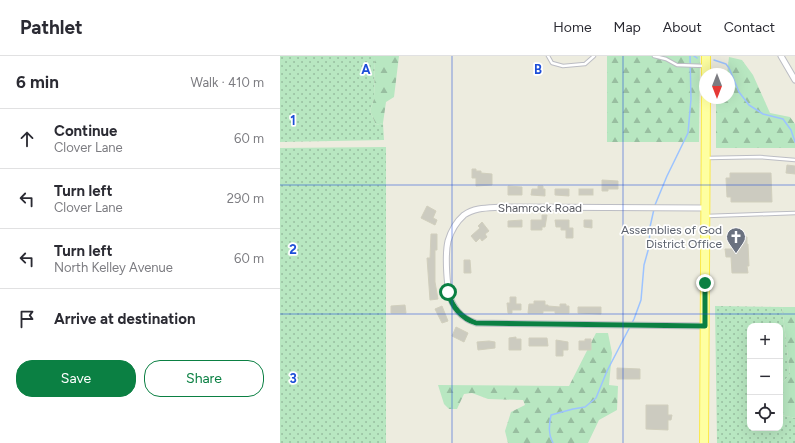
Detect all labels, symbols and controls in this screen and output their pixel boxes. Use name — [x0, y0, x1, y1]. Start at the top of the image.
text: Pathlet — [20, 16, 83, 39]
text: Home — [553, 19, 592, 36]
text: Map — [614, 19, 641, 36]
text: About — [663, 19, 702, 36]
text: Contact — [724, 19, 775, 36]
text: A — [361, 62, 371, 77]
text: B — [534, 62, 542, 77]
north arrow — [699, 68, 735, 104]
text: 6 min — [16, 72, 59, 92]
text: Walk · 410 m — [190, 75, 264, 90]
text: 1 — [290, 113, 296, 128]
text: Continue — [54, 122, 117, 140]
icon: ahead — [16, 128, 38, 150]
text: 60 m — [234, 131, 264, 146]
text: Clover Lane — [54, 140, 123, 155]
text: Turn left — [54, 182, 112, 200]
icon: left — [16, 188, 38, 210]
text: 290 m — [227, 191, 264, 206]
text: Clover Lane — [54, 200, 123, 215]
street label: Shamrock Road — [498, 201, 582, 215]
place label: Assemblies of God District Office — [621, 223, 722, 251]
church icon: Assemblies of God District Office — [725, 226, 747, 254]
text: Turn left — [54, 242, 112, 260]
text: 2 — [289, 242, 297, 257]
icon: left — [16, 248, 38, 270]
text: 60 m — [234, 251, 264, 266]
text: North Kelley Avenue — [54, 260, 173, 275]
route end — [696, 274, 714, 292]
route start — [439, 283, 457, 301]
icon: arrive — [16, 308, 38, 330]
text: Arrive at destination — [54, 310, 195, 328]
map controls — [747, 323, 783, 431]
button: + — [747, 323, 783, 359]
button: − — [747, 359, 783, 395]
button: Save — [16, 360, 136, 397]
button: Share — [144, 360, 264, 397]
text: 3 — [289, 371, 297, 386]
button: locate — [747, 395, 783, 431]

